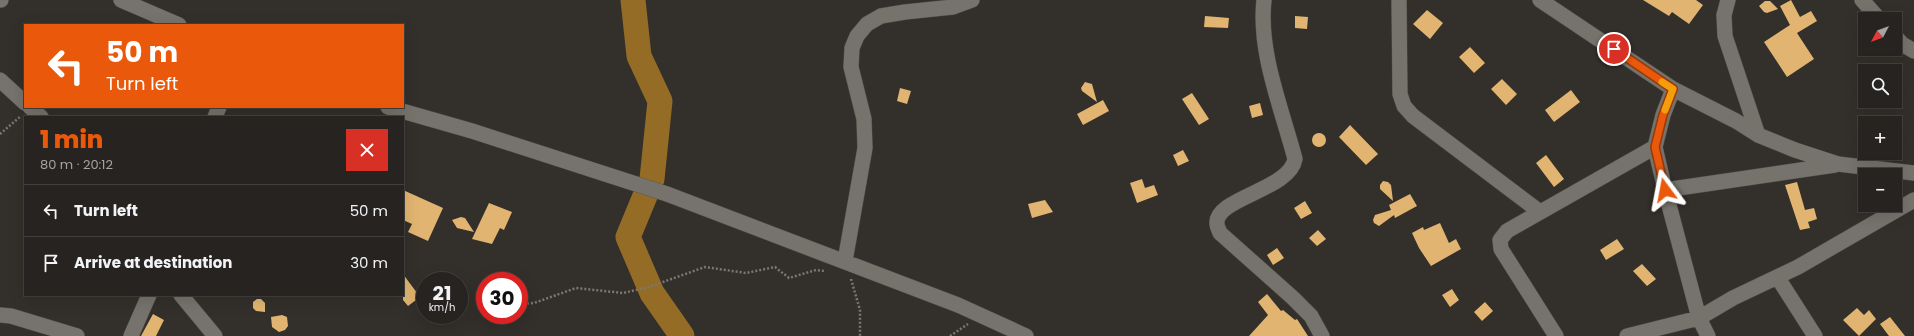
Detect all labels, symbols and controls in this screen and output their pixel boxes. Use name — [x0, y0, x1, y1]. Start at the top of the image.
north arrow — [1858, 12, 1902, 56]
map controls — [1858, 12, 1902, 212]
pin — [1597, 32, 1631, 66]
text: 50 m — [106, 33, 178, 72]
icon: arrive — [1603, 38, 1625, 60]
icon: left — [40, 40, 92, 92]
button: search — [1858, 64, 1902, 108]
text: Turn left — [106, 71, 178, 96]
button: + — [1858, 116, 1902, 160]
text: 1 min — [40, 123, 103, 156]
button: close — [346, 129, 388, 171]
text: 80 m · 20:12 — [40, 155, 113, 174]
button: − — [1858, 168, 1902, 212]
position arrow — [1644, 169, 1686, 211]
icon: left — [40, 200, 62, 222]
text: Turn left — [74, 200, 138, 221]
text: 50 m — [350, 200, 388, 221]
icon: arrive — [40, 252, 62, 274]
text: Arrive at destination — [74, 252, 232, 273]
text: 30 m — [350, 252, 388, 273]
speed limit sign: 30 — [476, 272, 528, 324]
text: 21 — [433, 279, 451, 307]
text: km/h — [429, 300, 455, 315]

